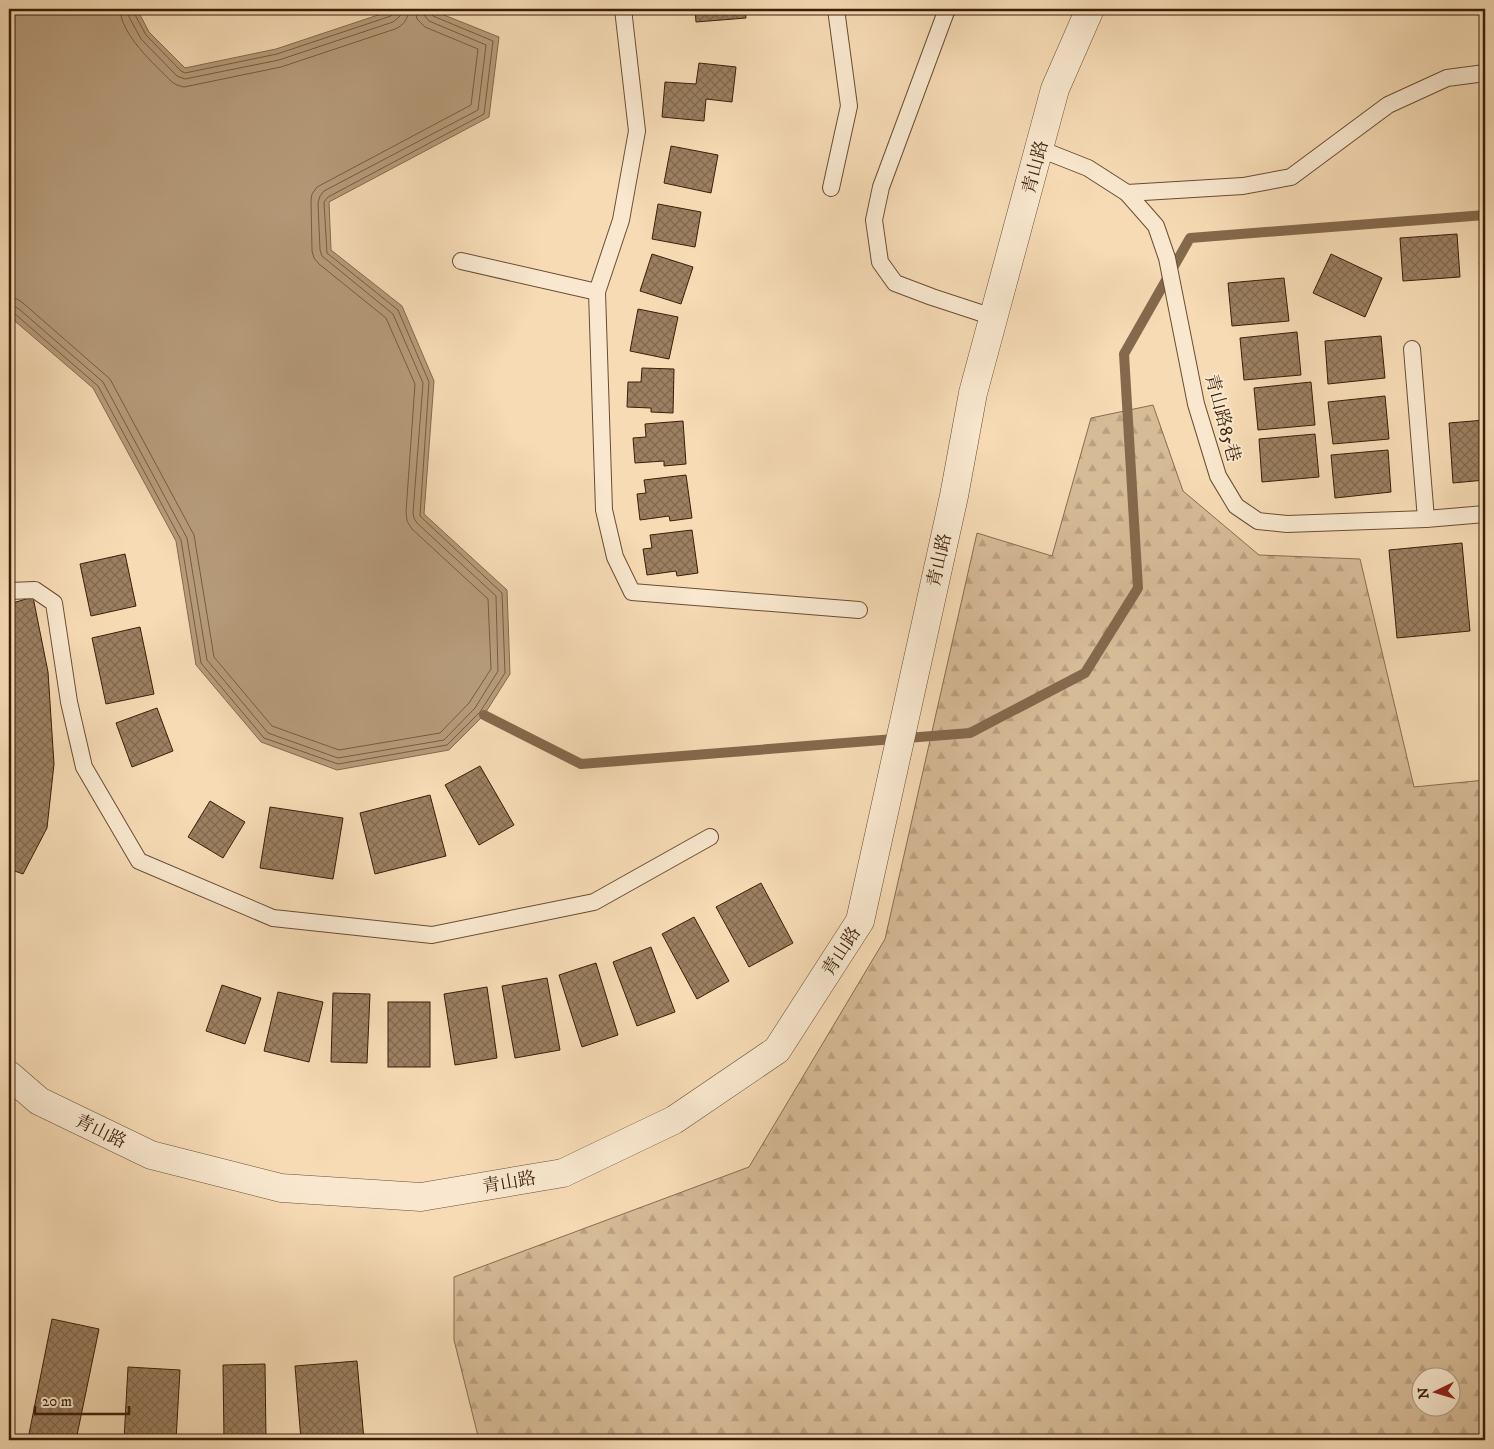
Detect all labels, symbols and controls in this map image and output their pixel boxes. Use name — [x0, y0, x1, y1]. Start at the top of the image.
street label: 青山路 — [1018, 138, 1054, 196]
street label: 青山路85巷 — [1200, 372, 1244, 465]
street label: 青山路 — [923, 531, 957, 589]
street label: 青山路 — [818, 923, 866, 980]
street label: 青山路 — [71, 1110, 130, 1154]
street label: 青山路 — [481, 1167, 538, 1199]
north arrow — [1412, 1366, 1462, 1416]
scale bar — [35, 1384, 129, 1416]
text: N — [1415, 1386, 1434, 1400]
text: 20 m — [42, 1392, 72, 1411]

